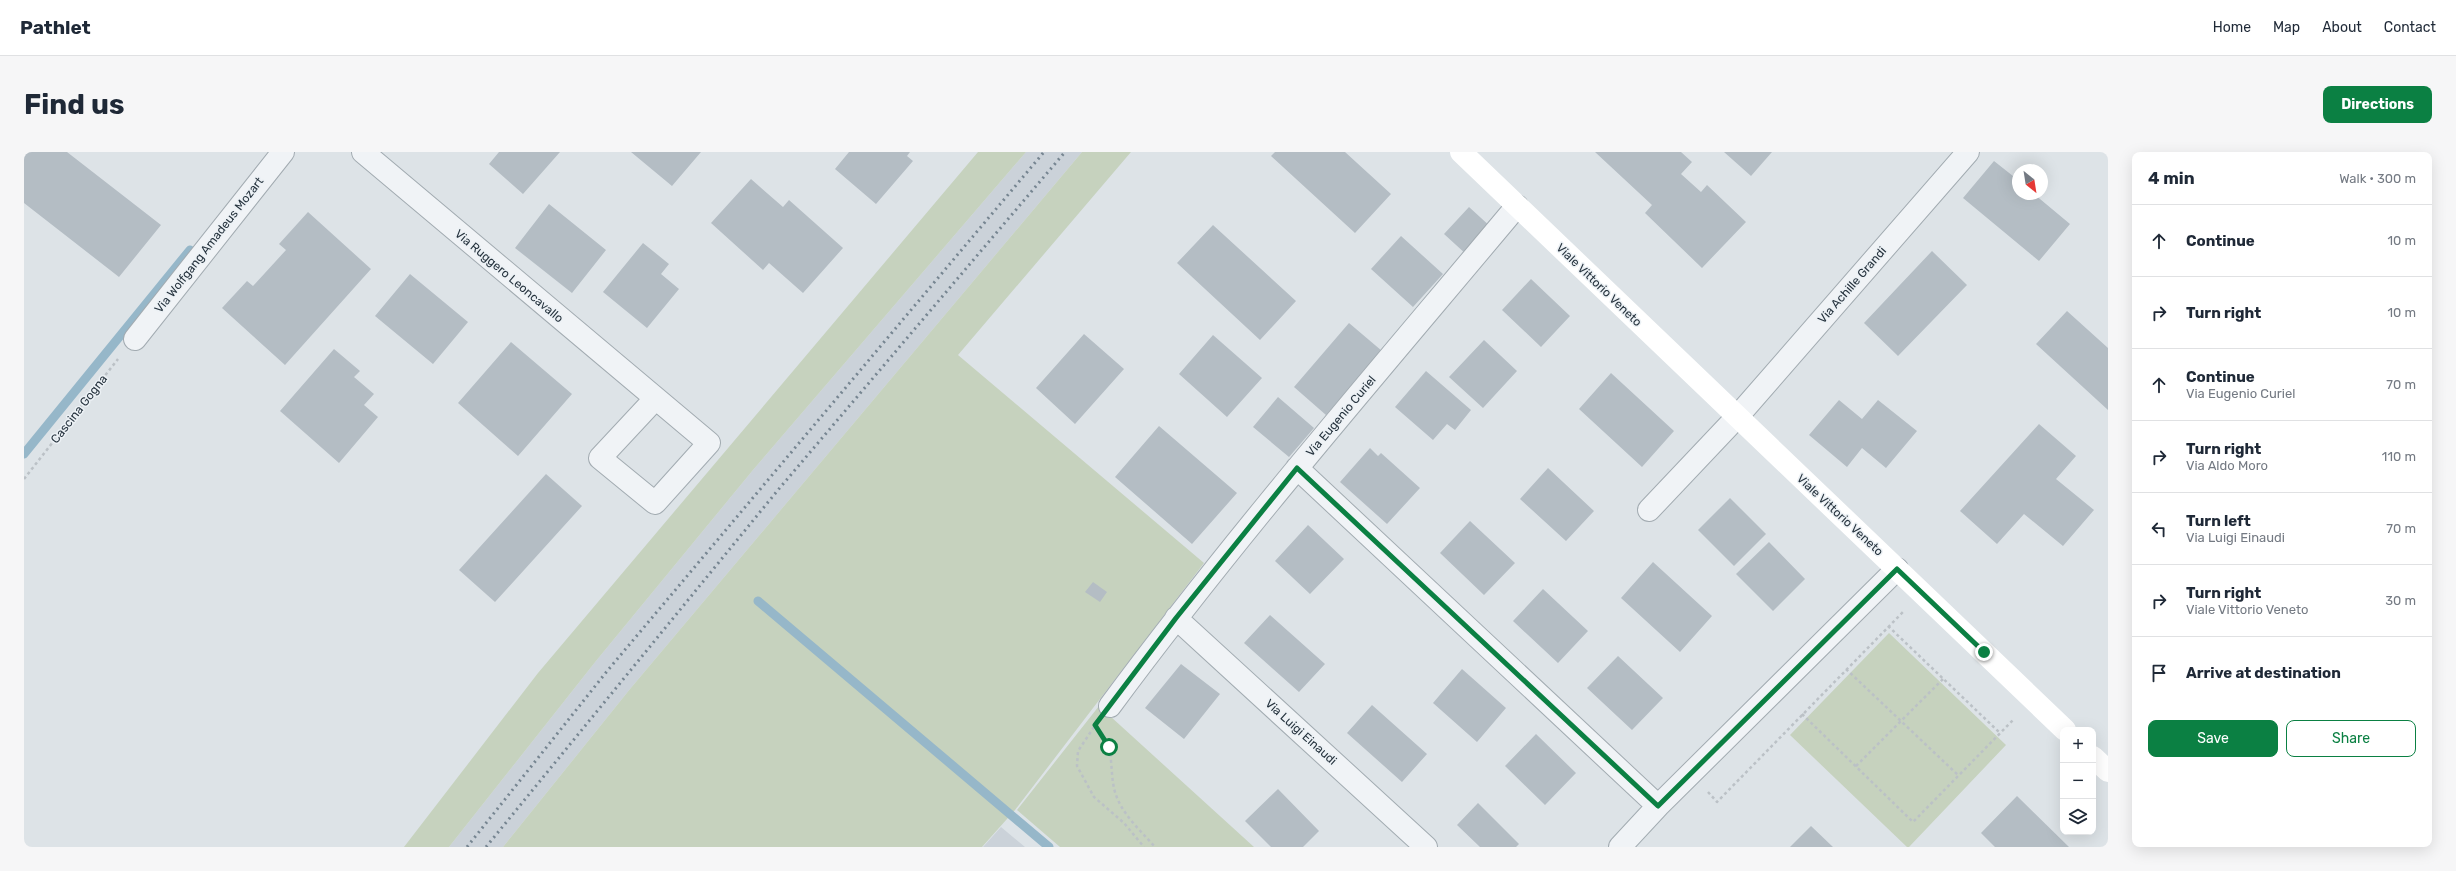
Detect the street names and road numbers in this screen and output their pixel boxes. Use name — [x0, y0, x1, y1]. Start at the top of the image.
street label: Via Wolfgang Amadeus Mozart — [152, 174, 267, 316]
street label: Via Ruggero Leoncavallo — [452, 227, 566, 325]
street label: Viale Vittorio Veneto — [1553, 241, 1645, 329]
street label: Via Achille Grandi — [1815, 244, 1889, 326]
street label: Cascina Gogna — [48, 372, 110, 446]
street label: Via Eugenio Curiel — [1303, 373, 1379, 459]
street label: Viale Vittorio Veneto — [1794, 471, 1886, 559]
street label: Via Luigi Einaudi — [1262, 696, 1340, 768]

